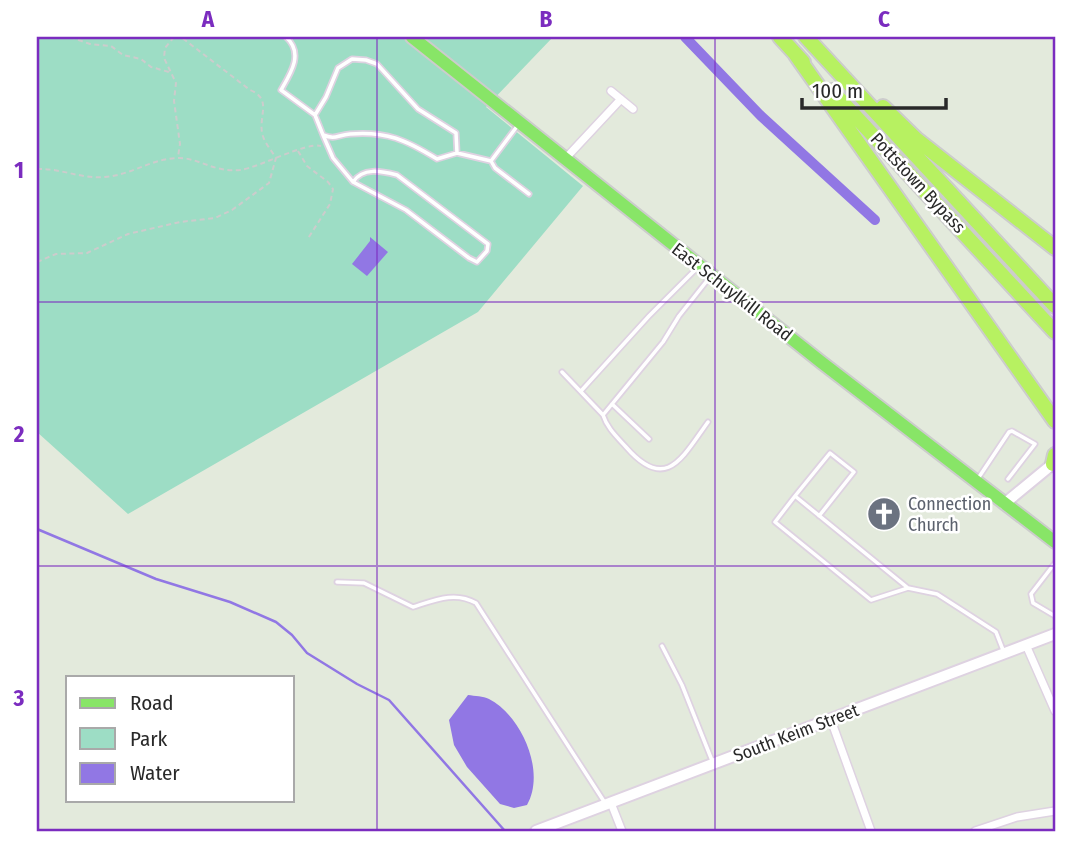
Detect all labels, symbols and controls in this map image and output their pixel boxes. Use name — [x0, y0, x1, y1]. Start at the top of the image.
text: A — [201, 5, 215, 33]
text: B — [540, 5, 553, 33]
text: C — [878, 5, 890, 33]
scale bar — [802, 66, 945, 110]
text: 100 m — [812, 78, 863, 104]
street label: Pottstown Bypass — [866, 128, 970, 238]
text: 1 — [14, 156, 24, 184]
street label: East Schuylkill Road — [667, 238, 797, 346]
text: 2 — [13, 420, 25, 448]
place label: Connection Church — [908, 493, 991, 536]
church icon: Connection Church — [865, 495, 903, 533]
legend — [66, 676, 294, 802]
text: 3 — [13, 684, 25, 712]
text: Road — [130, 690, 174, 716]
street label: South Keim Street — [730, 699, 862, 767]
text: Park — [130, 726, 168, 752]
text: Water — [130, 760, 180, 786]

